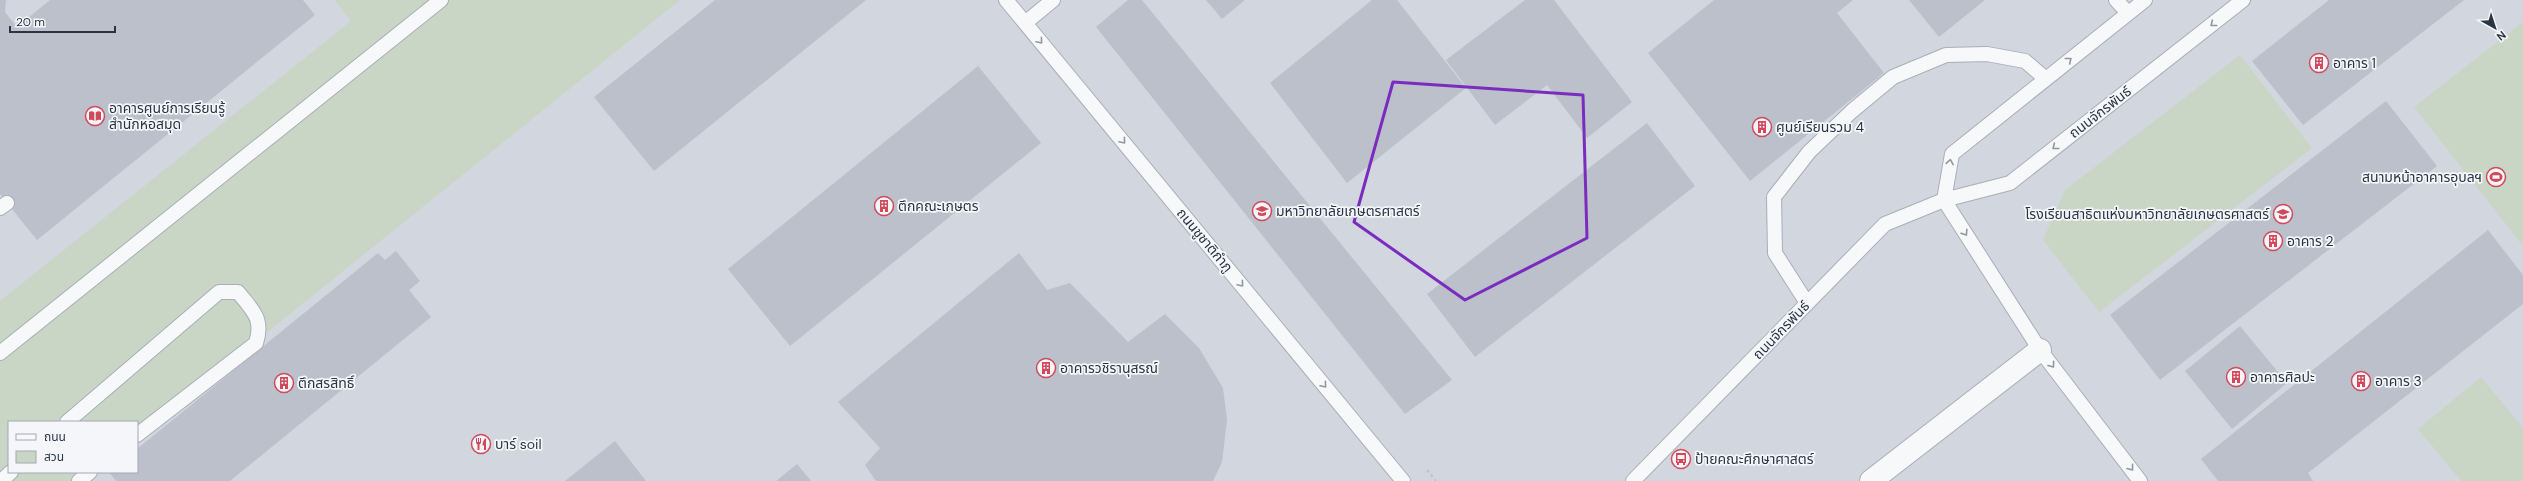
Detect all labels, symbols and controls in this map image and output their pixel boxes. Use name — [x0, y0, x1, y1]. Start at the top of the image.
scale bar — [10, 8, 115, 34]
north arrow — [2475, 8, 2515, 48]
text: 20 m — [16, 14, 45, 30]
one-way arrow — [2210, 19, 2217, 26]
text: N — [2494, 28, 2509, 44]
one-way arrow — [1035, 36, 1042, 43]
building icon: อาคาร 1 — [2308, 52, 2330, 74]
place label: อาคาร 1 — [2333, 54, 2376, 72]
one-way arrow — [2065, 58, 2072, 65]
street label: ถนนจักรพันธ์ — [2065, 82, 2135, 142]
place label: อาคารศูนย์การเรียนรู้ สำนักหอสมุด — [109, 99, 226, 133]
library icon: อาคารศูนย์การเรียนรู้ สำนักหอสมุด — [84, 105, 106, 127]
building icon: ศูนย์เรียนรวม 4 — [1751, 116, 1773, 138]
place label: ศูนย์เรียนรวม 4 — [1776, 118, 1864, 136]
one-way arrow — [1118, 136, 1125, 143]
one-way arrow — [2053, 143, 2060, 150]
one-way arrow — [1946, 158, 1954, 165]
sports icon: สนามหน้าอาคารอุบลฯ — [2485, 166, 2507, 188]
place label: สนามหน้าอาคารอุบลฯ — [2362, 168, 2482, 186]
building icon: ตึกคณะเกษตร — [873, 195, 895, 217]
place label: ตึกคณะเกษตร — [898, 197, 979, 215]
school or university icon: มหาวิทยาลัยเกษตรศาสตร์ — [1251, 200, 1273, 222]
place label: มหาวิทยาลัยเกษตรศาสตร์ — [1276, 202, 1420, 220]
school or university icon: โรงเรียนสาธิตแห่งมหาวิทยาลัยเกษตรศาสตร์ — [2272, 203, 2294, 225]
street label: ถนนชูชาติกำภู — [1173, 204, 1237, 276]
place label: โรงเรียนสาธิตแห่งมหาวิทยาลัยเกษตรศาสตร์ — [2025, 205, 2270, 223]
one-way arrow — [1960, 229, 1968, 236]
building icon: อาคาร 2 — [2262, 230, 2284, 252]
place label: อาคาร 2 — [2287, 232, 2334, 250]
one-way arrow — [1236, 280, 1243, 287]
street label: ถนนจักรพันธ์ — [1749, 297, 1813, 363]
building icon: อาคารวชิรานุสรณ์ — [1035, 357, 1057, 379]
place label: อาคารวชิรานุสรณ์ — [1060, 359, 1158, 377]
one-way arrow — [2047, 361, 2054, 368]
building icon: อาคารศิลปะ — [2225, 366, 2247, 388]
place label: อาคารศิลปะ — [2250, 368, 2315, 386]
building icon: อาคาร 3 — [2350, 370, 2372, 392]
building icon: ตึกสรสิทธิ์ — [273, 372, 295, 394]
place label: อาคาร 3 — [2375, 372, 2422, 390]
place label: ตึกสรสิทธิ์ — [298, 374, 355, 392]
one-way arrow — [1319, 380, 1326, 387]
legend — [8, 421, 138, 473]
text: ถนน — [44, 429, 66, 445]
restaurant icon: บาร์ soil — [470, 433, 492, 455]
place label: บาร์ soil — [495, 435, 542, 453]
bus stop icon: ป้ายคณะศึกษาศาสตร์ — [1670, 448, 1692, 470]
text: สวน — [44, 449, 64, 465]
place label: ป้ายคณะศึกษาศาสตร์ — [1695, 450, 1814, 468]
one-way arrow — [2126, 464, 2133, 471]

